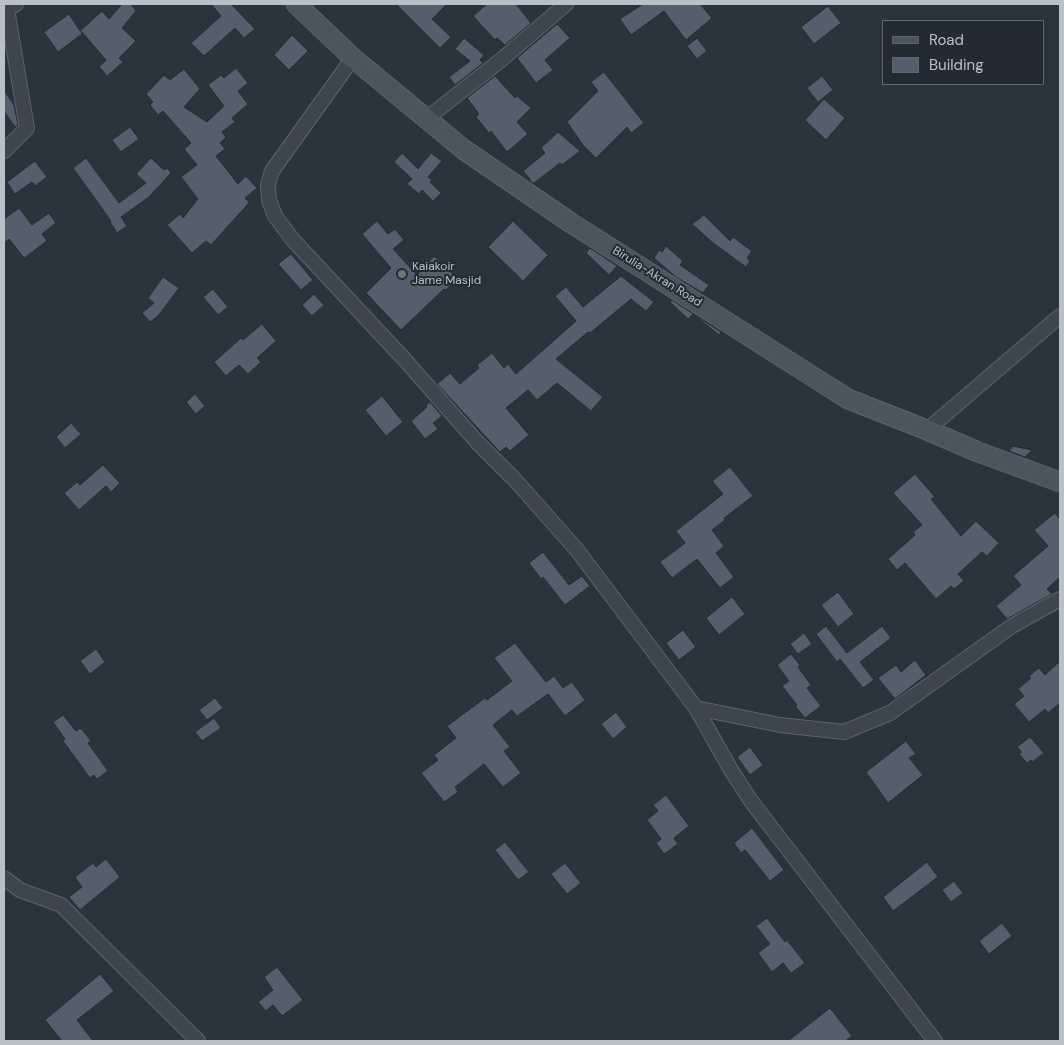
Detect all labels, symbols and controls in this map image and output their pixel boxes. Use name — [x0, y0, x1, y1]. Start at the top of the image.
legend — [882, 20, 1044, 85]
text: Road — [929, 30, 964, 50]
text: Building — [929, 55, 984, 75]
street label: Birulia-Akran Road — [610, 244, 704, 310]
place label: Kaiakoir Jame Masjid — [412, 260, 481, 288]
marker: Kaiakoir Jame Masjid — [396, 268, 408, 280]

